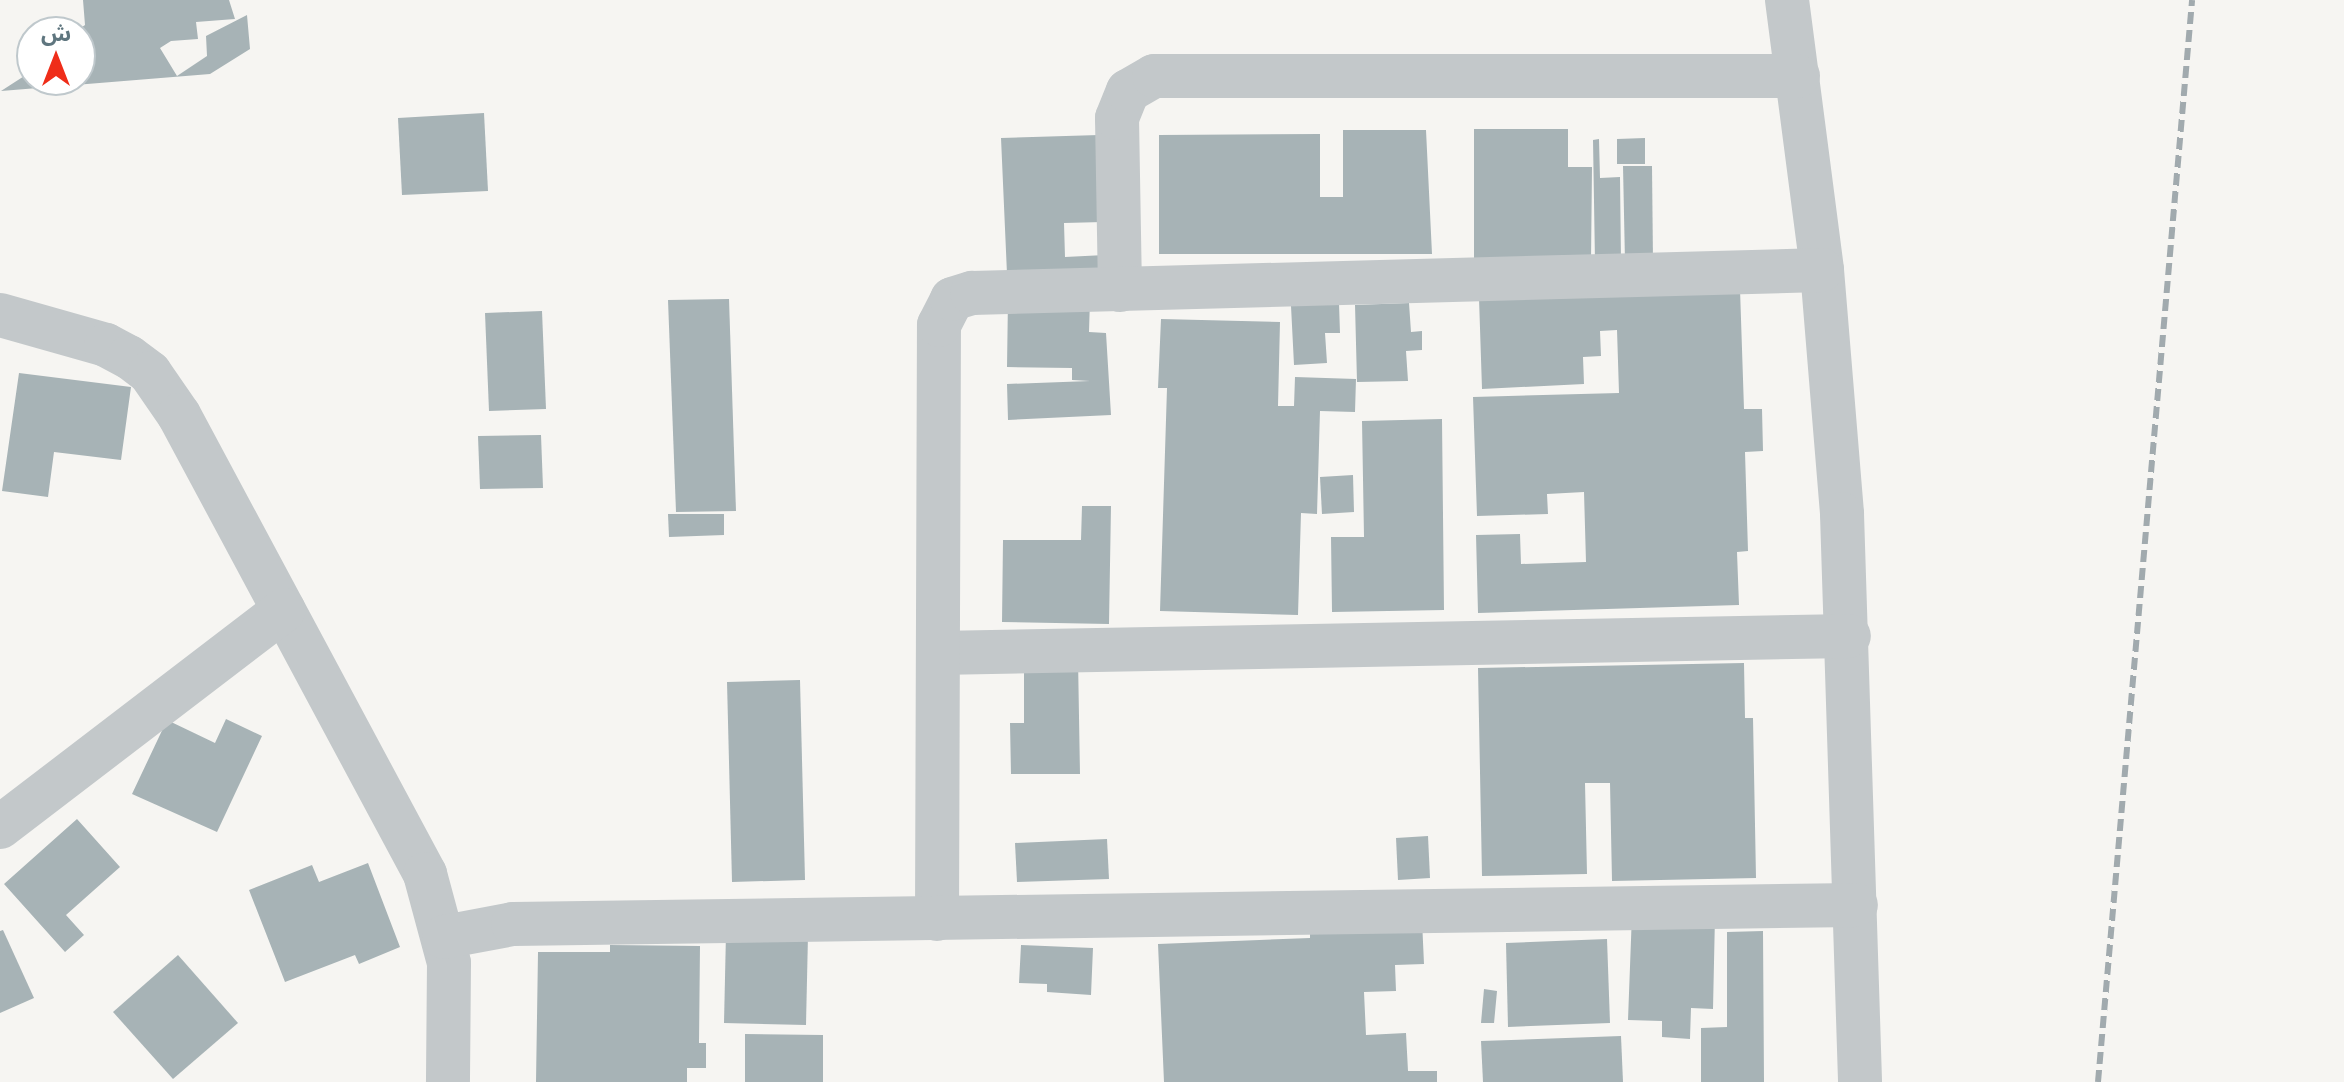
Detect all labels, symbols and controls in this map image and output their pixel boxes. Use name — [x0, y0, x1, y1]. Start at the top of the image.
north arrow — [16, 16, 96, 96]
text: ش — [41, 20, 71, 47]

